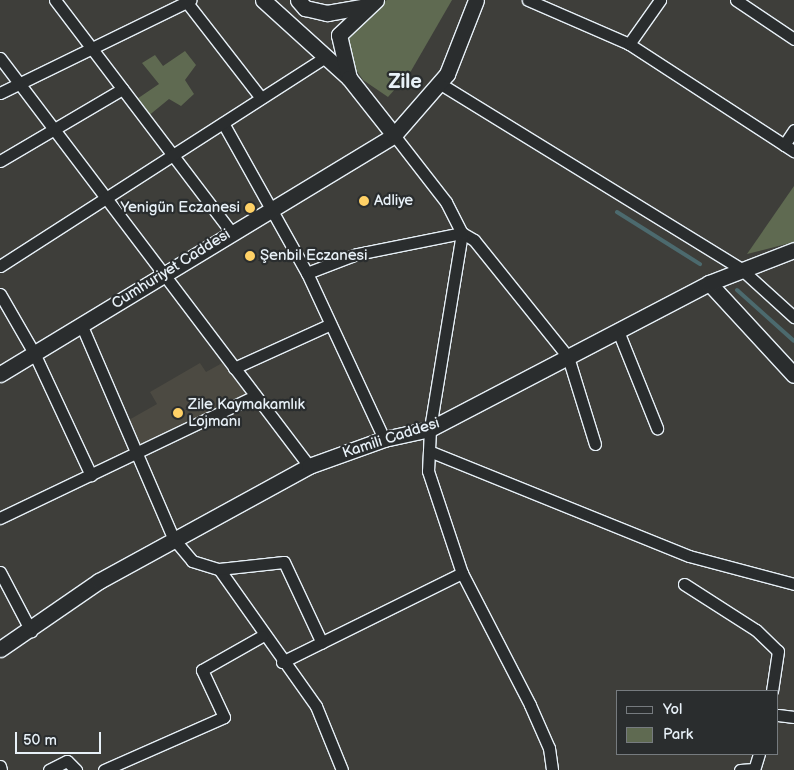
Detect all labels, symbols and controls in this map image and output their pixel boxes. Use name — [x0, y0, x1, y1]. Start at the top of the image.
district label: Zile — [388, 70, 422, 94]
place label: Adliye — [374, 192, 413, 210]
marker: Adliye — [358, 195, 370, 207]
place label: Yenigün Eczanesi — [120, 199, 240, 217]
marker: Yenigün Eczanesi — [244, 202, 256, 214]
street label: Cumhuriyet Caddesi — [108, 225, 234, 313]
place label: Şenbil Eczanesi — [260, 247, 368, 265]
marker: Şenbil Eczanesi — [244, 250, 256, 262]
place label: Zile Kaymakamlık Lojmanı — [188, 395, 305, 430]
marker: Zile Kaymakamlık Lojmanı — [172, 407, 184, 419]
street label: Kamili Caddesi — [340, 414, 442, 462]
legend — [616, 690, 779, 755]
text: Yol — [663, 700, 682, 719]
scale bar — [18, 722, 104, 754]
text: Park — [663, 725, 693, 744]
text: 50 m — [23, 731, 57, 750]

